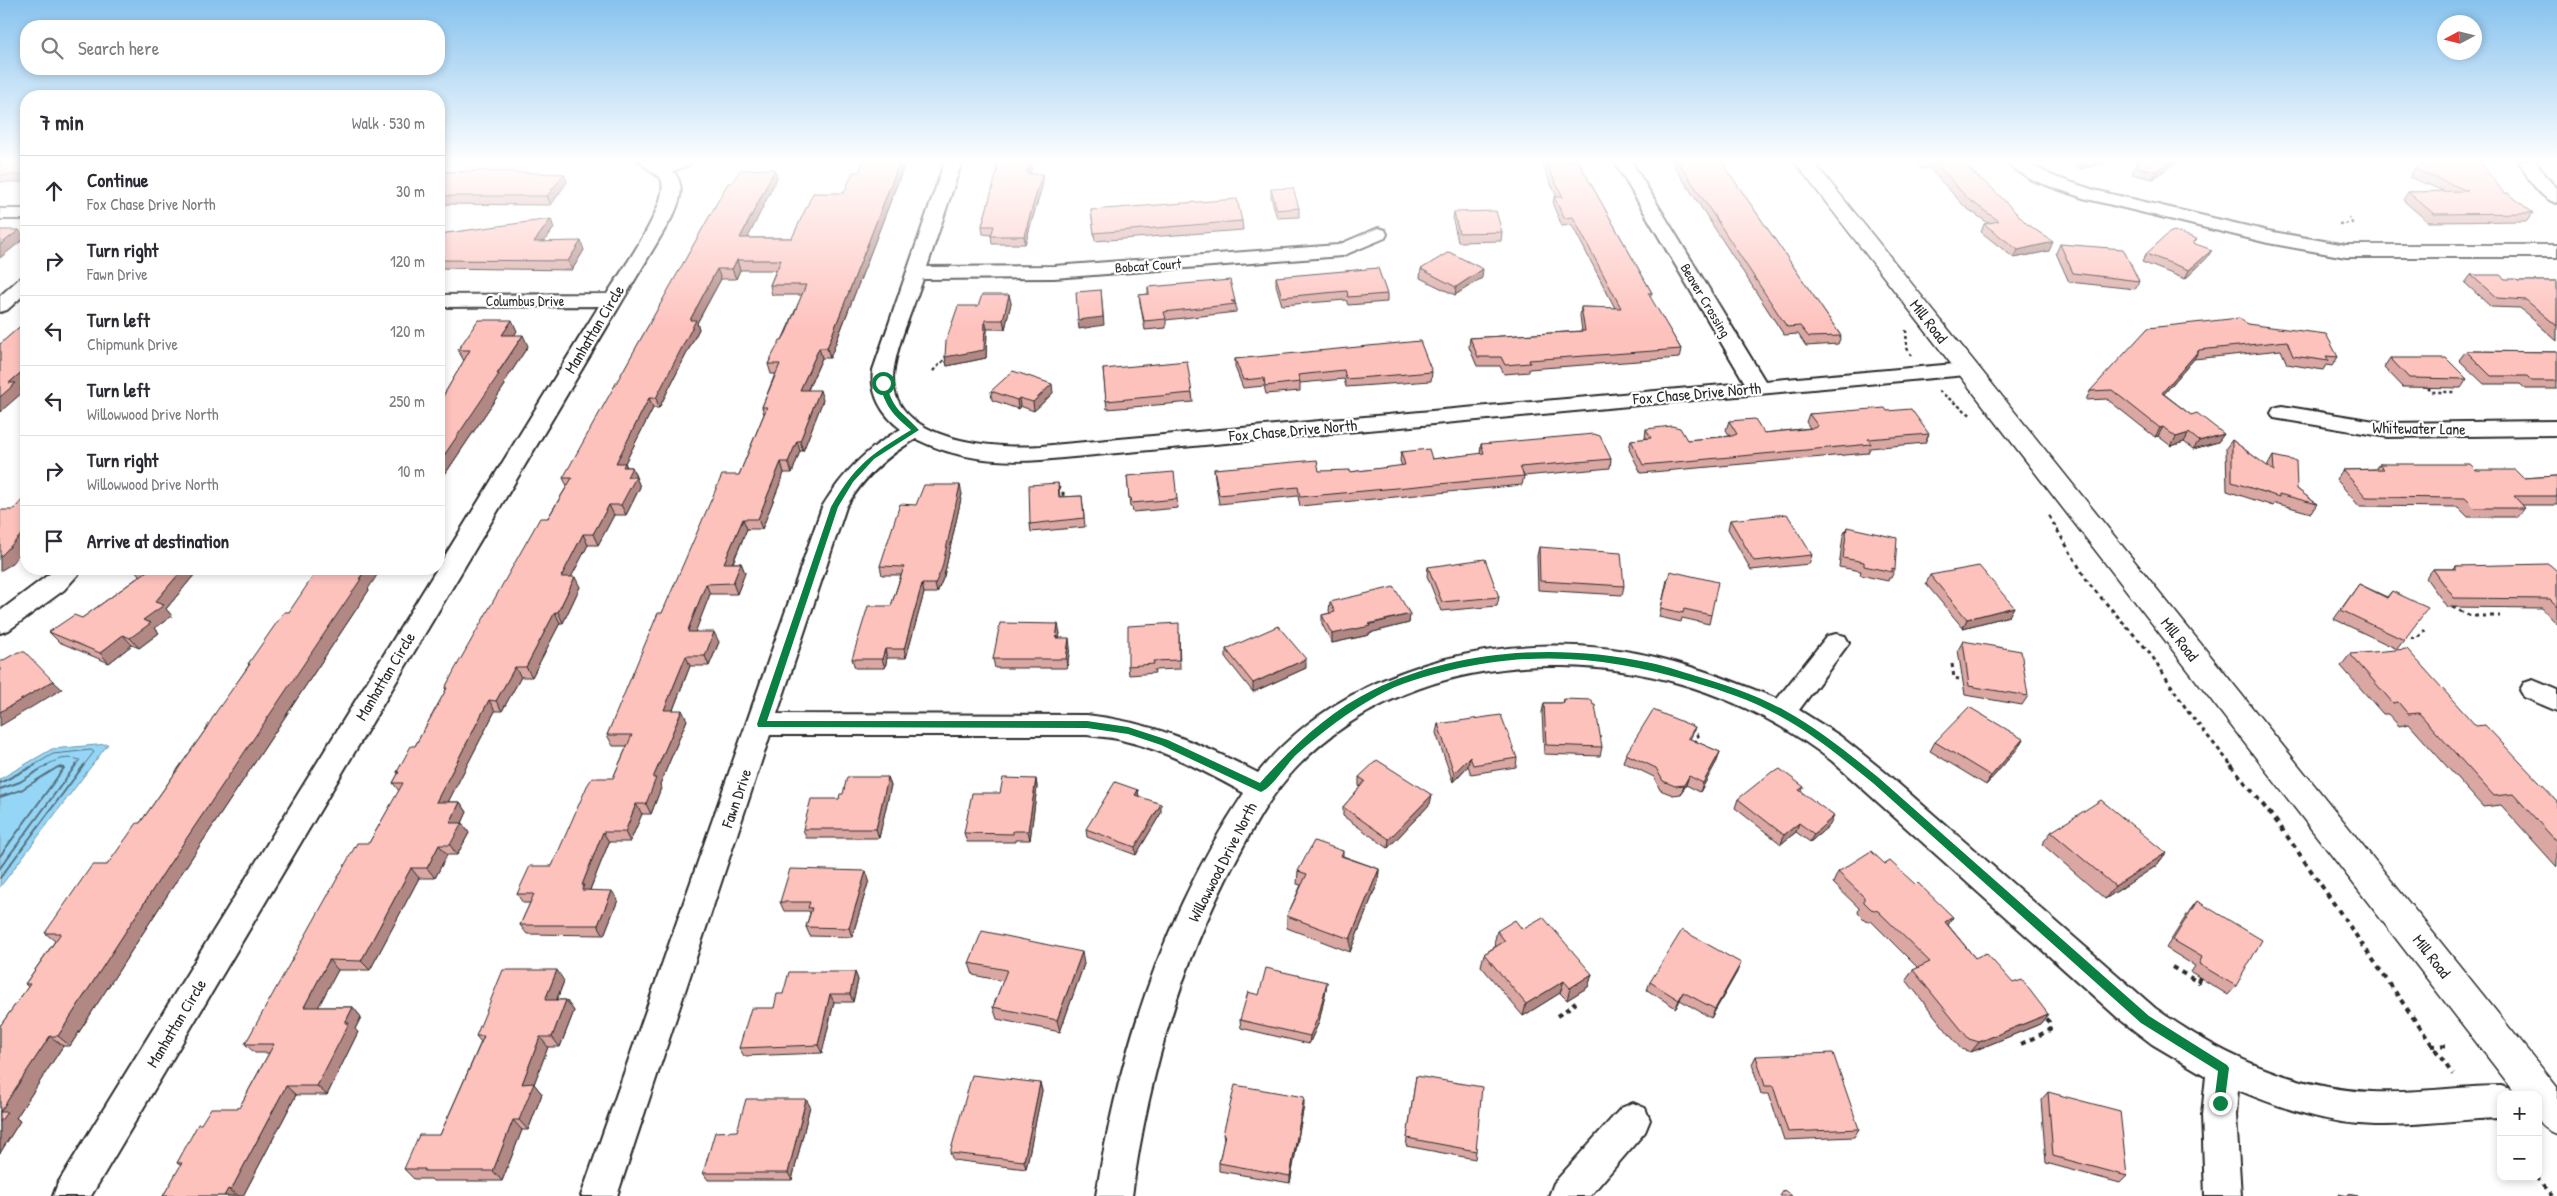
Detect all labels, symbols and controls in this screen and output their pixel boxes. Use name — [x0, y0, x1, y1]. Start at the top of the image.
north arrow — [2437, 15, 2482, 60]
search box — [20, 20, 445, 75]
icon: search — [38, 34, 66, 62]
text: Search here — [78, 35, 159, 61]
text: 7 min — [40, 108, 84, 137]
text: Walk · 530 m — [352, 112, 425, 134]
text: Continue — [87, 167, 148, 193]
icon: ahead — [40, 177, 68, 205]
text: 30 m — [396, 180, 425, 202]
text: Fox Chase Drive North — [87, 193, 215, 215]
text: Turn right — [87, 237, 158, 263]
icon: right — [40, 247, 68, 275]
text: 120 m — [390, 250, 425, 272]
street label: Bobcat Court — [1114, 253, 1182, 277]
street label: Beaver Crossing — [1676, 259, 1736, 341]
text: Fawn Drive — [87, 263, 148, 285]
street label: Manhattan Circle — [559, 280, 629, 377]
street label: Columbus Drive — [486, 291, 565, 310]
street label: Mill Road — [1905, 295, 1953, 347]
text: Turn left — [87, 307, 150, 333]
icon: left — [40, 317, 68, 345]
text: 120 m — [390, 320, 425, 342]
text: Chipmunk Drive — [87, 333, 178, 355]
route start — [872, 372, 895, 395]
street label: Fox Chase Drive North — [1631, 376, 1762, 410]
text: Turn left — [87, 377, 150, 403]
icon: left — [40, 387, 68, 415]
text: 250 m — [389, 390, 425, 412]
text: Willowwood Drive North — [87, 403, 219, 425]
street label: Fox Chase Drive North — [1227, 413, 1358, 447]
street label: Whitewater Lane — [2372, 416, 2466, 440]
text: Turn right — [87, 447, 158, 473]
icon: right — [40, 457, 68, 485]
text: 10 m — [397, 460, 425, 482]
text: Willowwood Drive North — [87, 473, 219, 495]
icon: arrive — [40, 527, 68, 555]
text: Arrive at destination — [87, 528, 229, 554]
street label: Mill Road — [2156, 613, 2204, 665]
street label: Manhattan Circle — [350, 627, 420, 724]
street label: Fawn Drive — [715, 765, 756, 831]
street label: Willowwood Drive North — [1182, 798, 1262, 926]
street label: Mill Road — [2408, 930, 2456, 982]
street label: Manhattan Circle — [141, 974, 211, 1071]
map controls — [2497, 1091, 2542, 1181]
button: + — [2497, 1091, 2542, 1136]
route end — [2209, 1092, 2232, 1115]
button: − — [2497, 1136, 2542, 1181]

